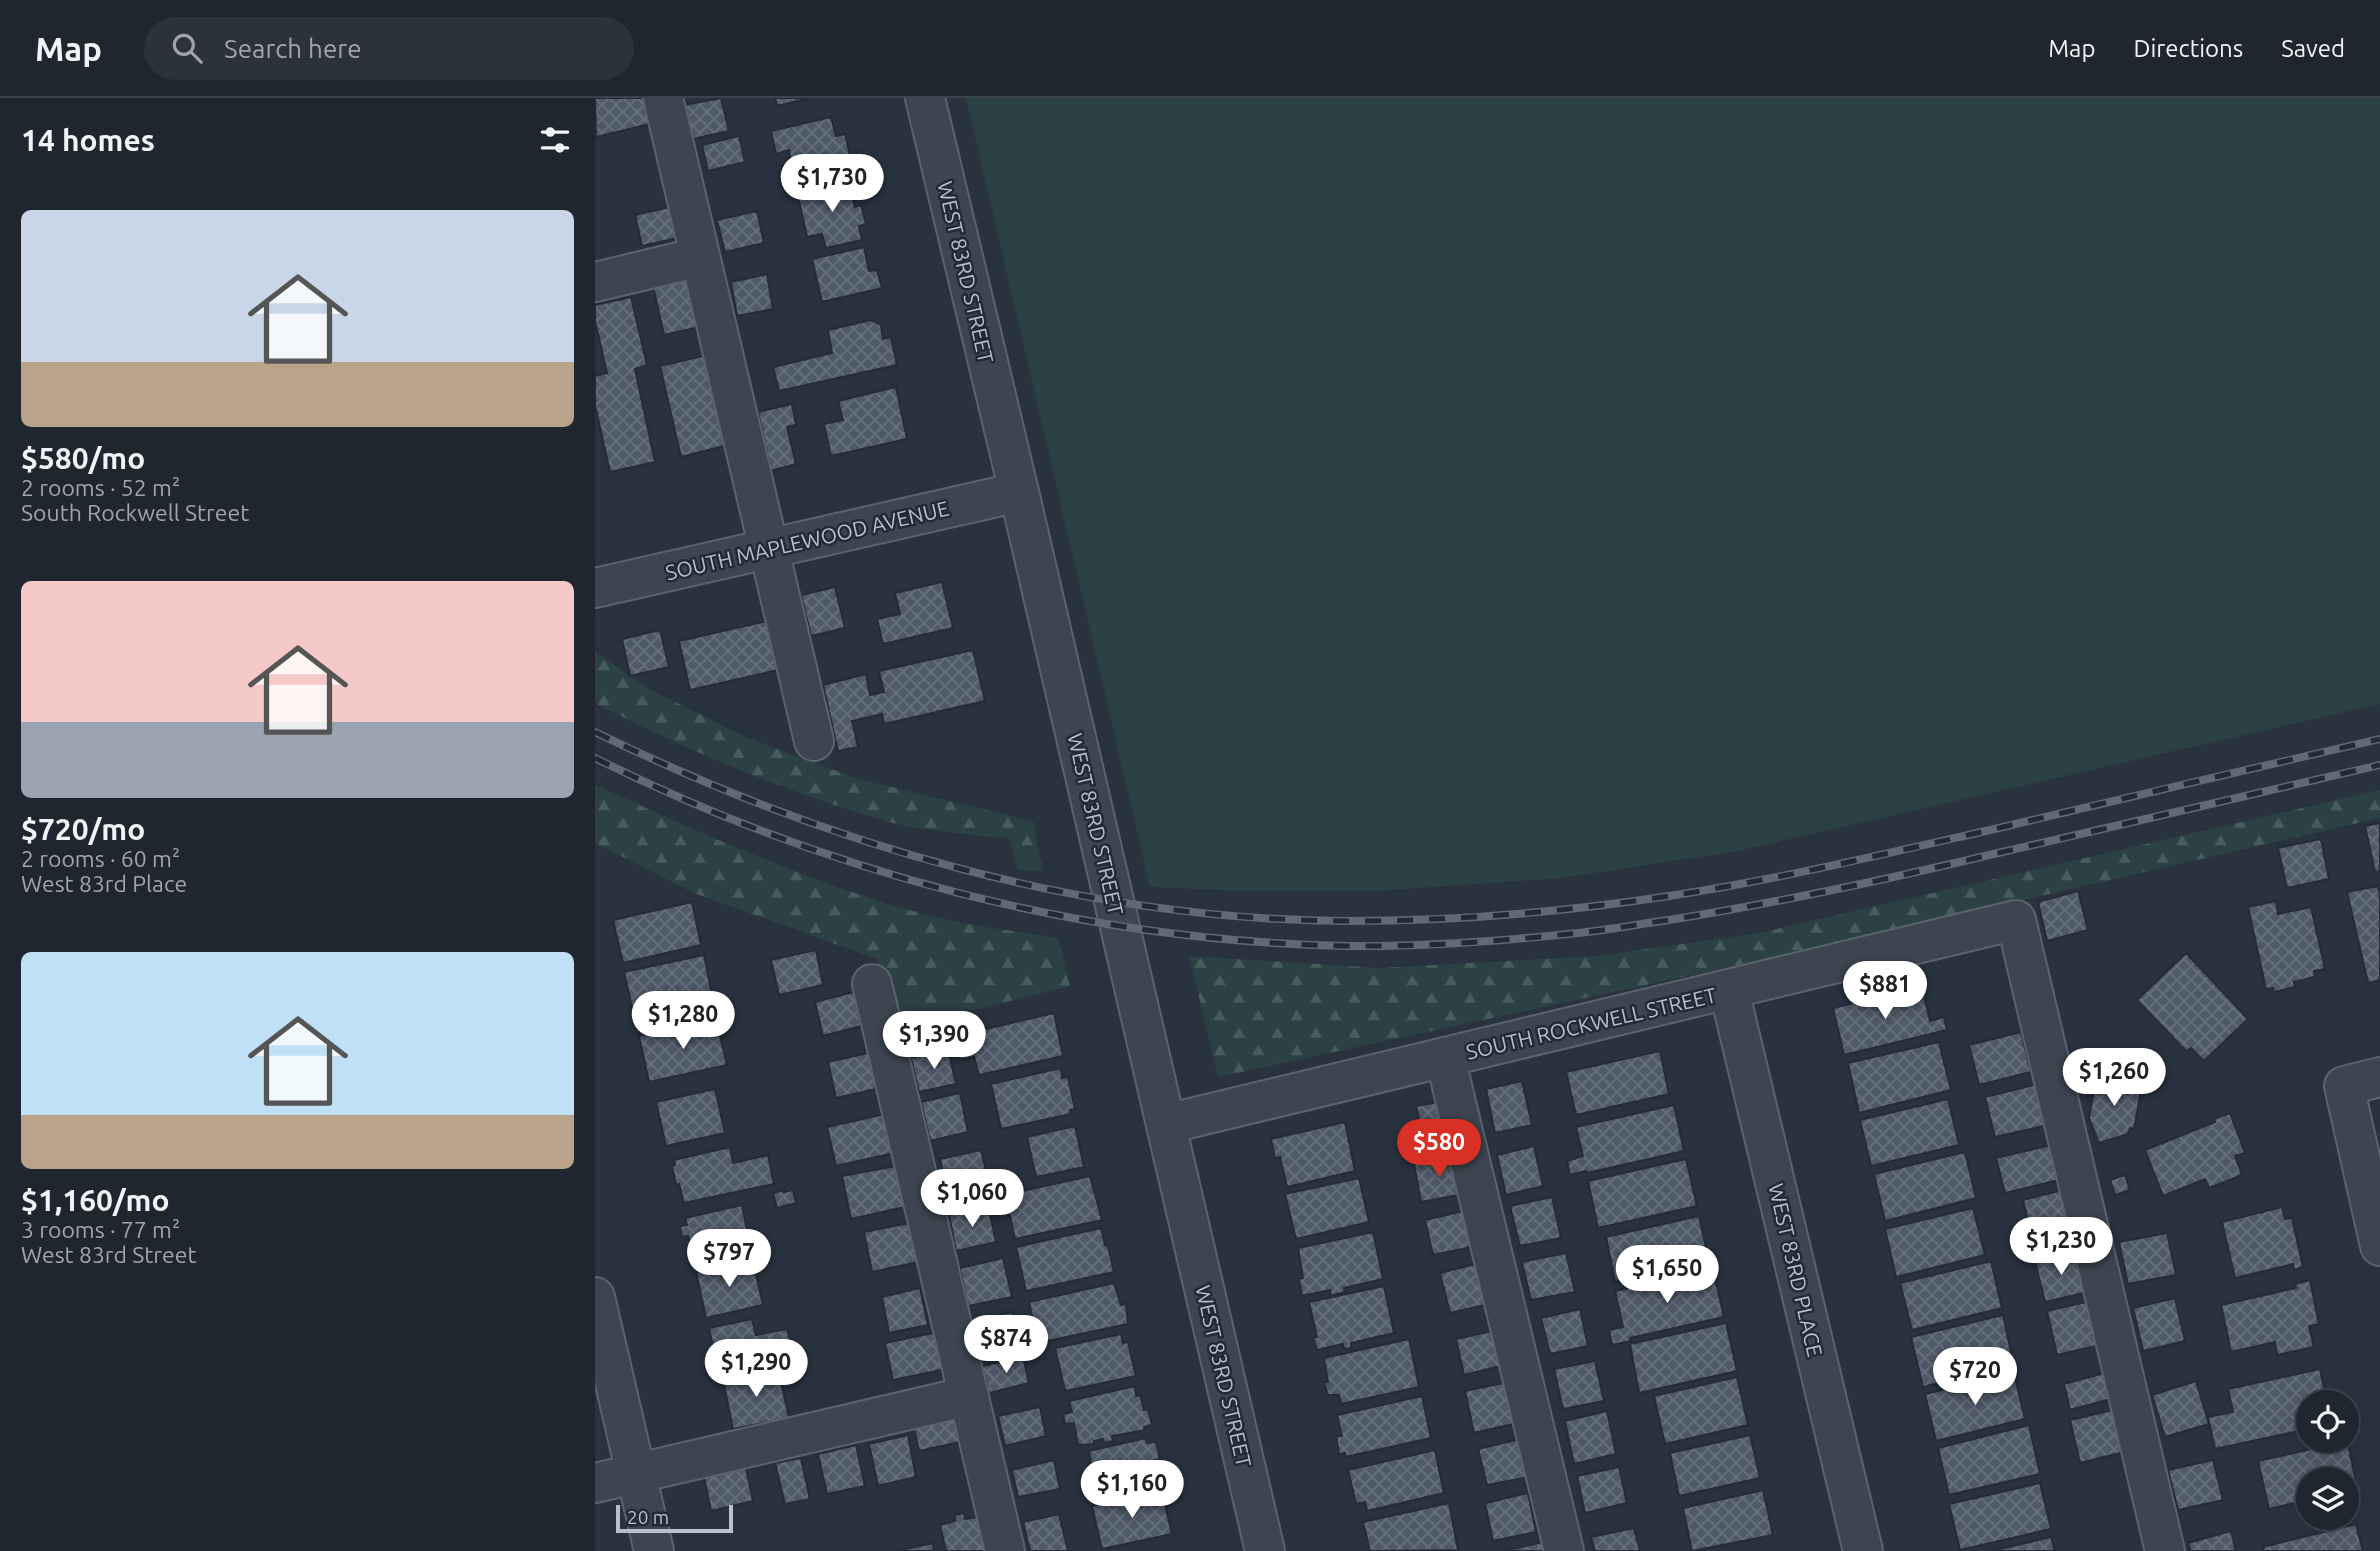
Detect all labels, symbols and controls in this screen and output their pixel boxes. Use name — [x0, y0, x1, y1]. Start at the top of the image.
search box — [144, 17, 634, 80]
icon: search — [168, 29, 206, 67]
text: Map — [35, 30, 102, 67]
text: Search here — [224, 34, 362, 63]
text: Map — [2048, 35, 2095, 62]
text: Directions — [2133, 35, 2243, 62]
text: Saved — [2281, 35, 2345, 62]
icon: filters — [536, 121, 574, 159]
text: 14 homes — [21, 123, 155, 157]
pin: $1,730 — [775, 155, 889, 214]
text: $1,730 — [797, 164, 867, 189]
street label: WEST 83RD STREET — [933, 179, 999, 366]
icon: home — [235, 256, 361, 382]
text: $580/mo — [21, 441, 145, 475]
text: 2 rooms · 52 m² — [21, 475, 180, 500]
street label: SOUTH MAPLEWOOD AVENUE — [663, 496, 951, 584]
text: South Rockwell Street — [21, 500, 249, 525]
icon: home — [235, 627, 361, 753]
street label: WEST 83RD STREET — [1063, 731, 1129, 918]
text: $720/mo — [21, 812, 145, 846]
text: 2 rooms · 60 m² — [21, 846, 180, 871]
text: West 83rd Place — [21, 871, 187, 896]
pin: $881 — [1844, 962, 1926, 1021]
text: $881 — [1859, 971, 1911, 996]
street label: SOUTH ROCKWELL STREET — [1463, 982, 1719, 1064]
pin: $1,280 — [626, 992, 740, 1051]
icon: home — [235, 998, 361, 1124]
text: $1,280 — [648, 1001, 718, 1026]
pin: $1,390 — [877, 1012, 991, 1071]
text: $1,390 — [899, 1021, 969, 1046]
pin: $1,260 — [2057, 1048, 2171, 1108]
text: $1,260 — [2079, 1058, 2149, 1083]
pin: $580 — [1398, 1119, 1480, 1179]
text: $580 — [1413, 1129, 1465, 1154]
pin: $1,060 — [915, 1170, 1029, 1229]
text: $1,060 — [937, 1179, 1007, 1204]
street label: WEST 83RD PLACE — [1764, 1181, 1828, 1359]
text: $1,160/mo — [21, 1183, 170, 1217]
text: 3 rooms · 77 m² — [21, 1217, 180, 1242]
pin: $1,230 — [2004, 1218, 2118, 1277]
text: $1,230 — [2026, 1227, 2096, 1252]
pin: $797 — [688, 1230, 770, 1289]
text: $797 — [703, 1239, 755, 1264]
text: West 83rd Street — [21, 1242, 197, 1267]
pin: $1,650 — [1610, 1246, 1724, 1305]
text: $1,650 — [1632, 1255, 1702, 1280]
street label: WEST 83RD STREET — [1191, 1283, 1257, 1470]
pin: $874 — [965, 1316, 1047, 1375]
text: $874 — [980, 1325, 1032, 1350]
pin: $1,290 — [699, 1340, 813, 1399]
pin: $720 — [1934, 1348, 2016, 1407]
text: $1,290 — [721, 1349, 791, 1374]
text: $720 — [1949, 1357, 2001, 1382]
map controls — [2296, 1390, 2359, 1530]
button: locate — [2296, 1390, 2359, 1453]
pin: $1,160 — [1075, 1460, 1189, 1520]
button: layers — [2296, 1467, 2359, 1530]
text: $1,160 — [1097, 1470, 1167, 1495]
scale bar — [616, 1502, 733, 1534]
text: 20 m — [627, 1506, 669, 1528]

